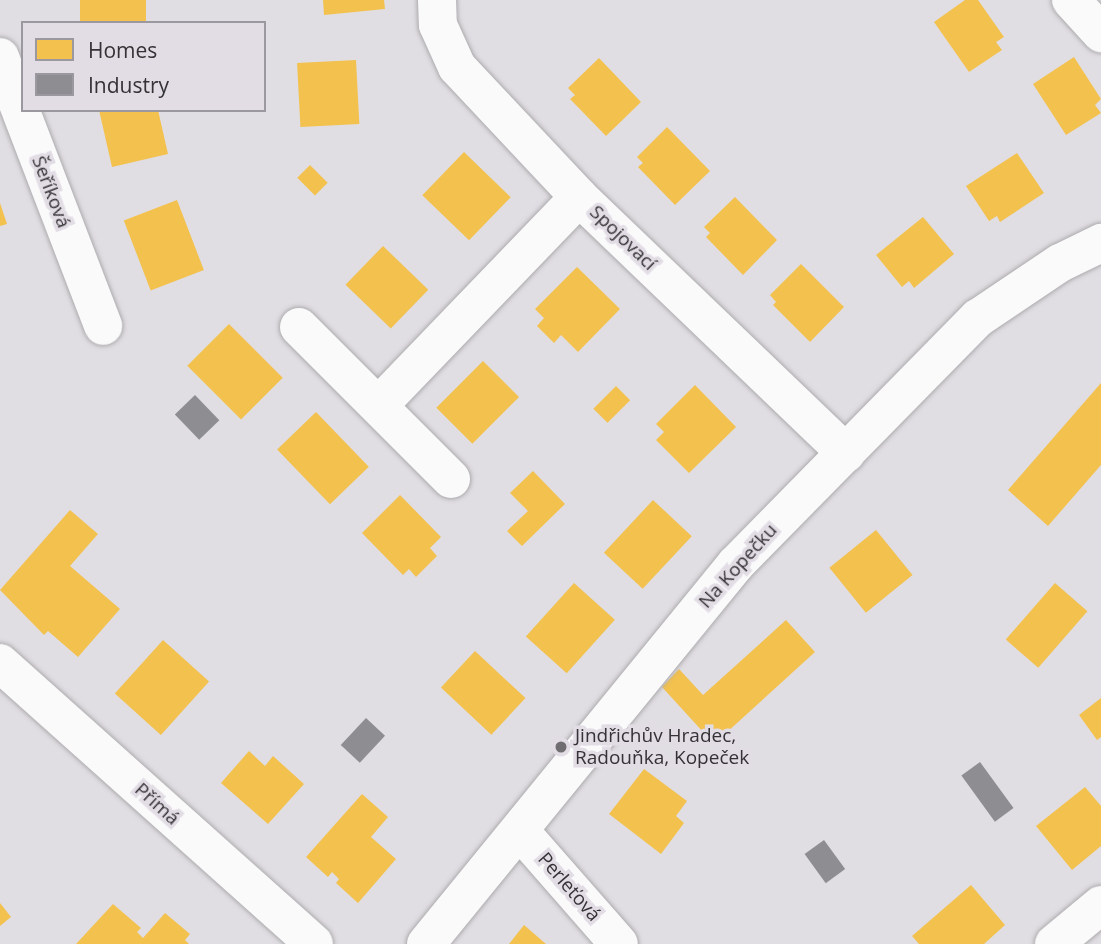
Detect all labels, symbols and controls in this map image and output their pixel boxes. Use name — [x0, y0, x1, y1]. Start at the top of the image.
legend — [21, 21, 266, 112]
text: Homes — [88, 36, 157, 64]
text: Industry — [88, 71, 169, 99]
street label: Šeříková — [27, 153, 75, 231]
street label: Spojovací — [585, 201, 661, 275]
street label: Na Kopečku — [694, 519, 782, 613]
place label: Jindřichův Hradec, Radouňka, Kopeček — [575, 725, 749, 769]
marker: Jindřichův Hradec, Radouňka, Kopeček — [553, 739, 569, 755]
street label: Přímá — [130, 778, 184, 830]
street label: Perleťová — [533, 848, 605, 926]

